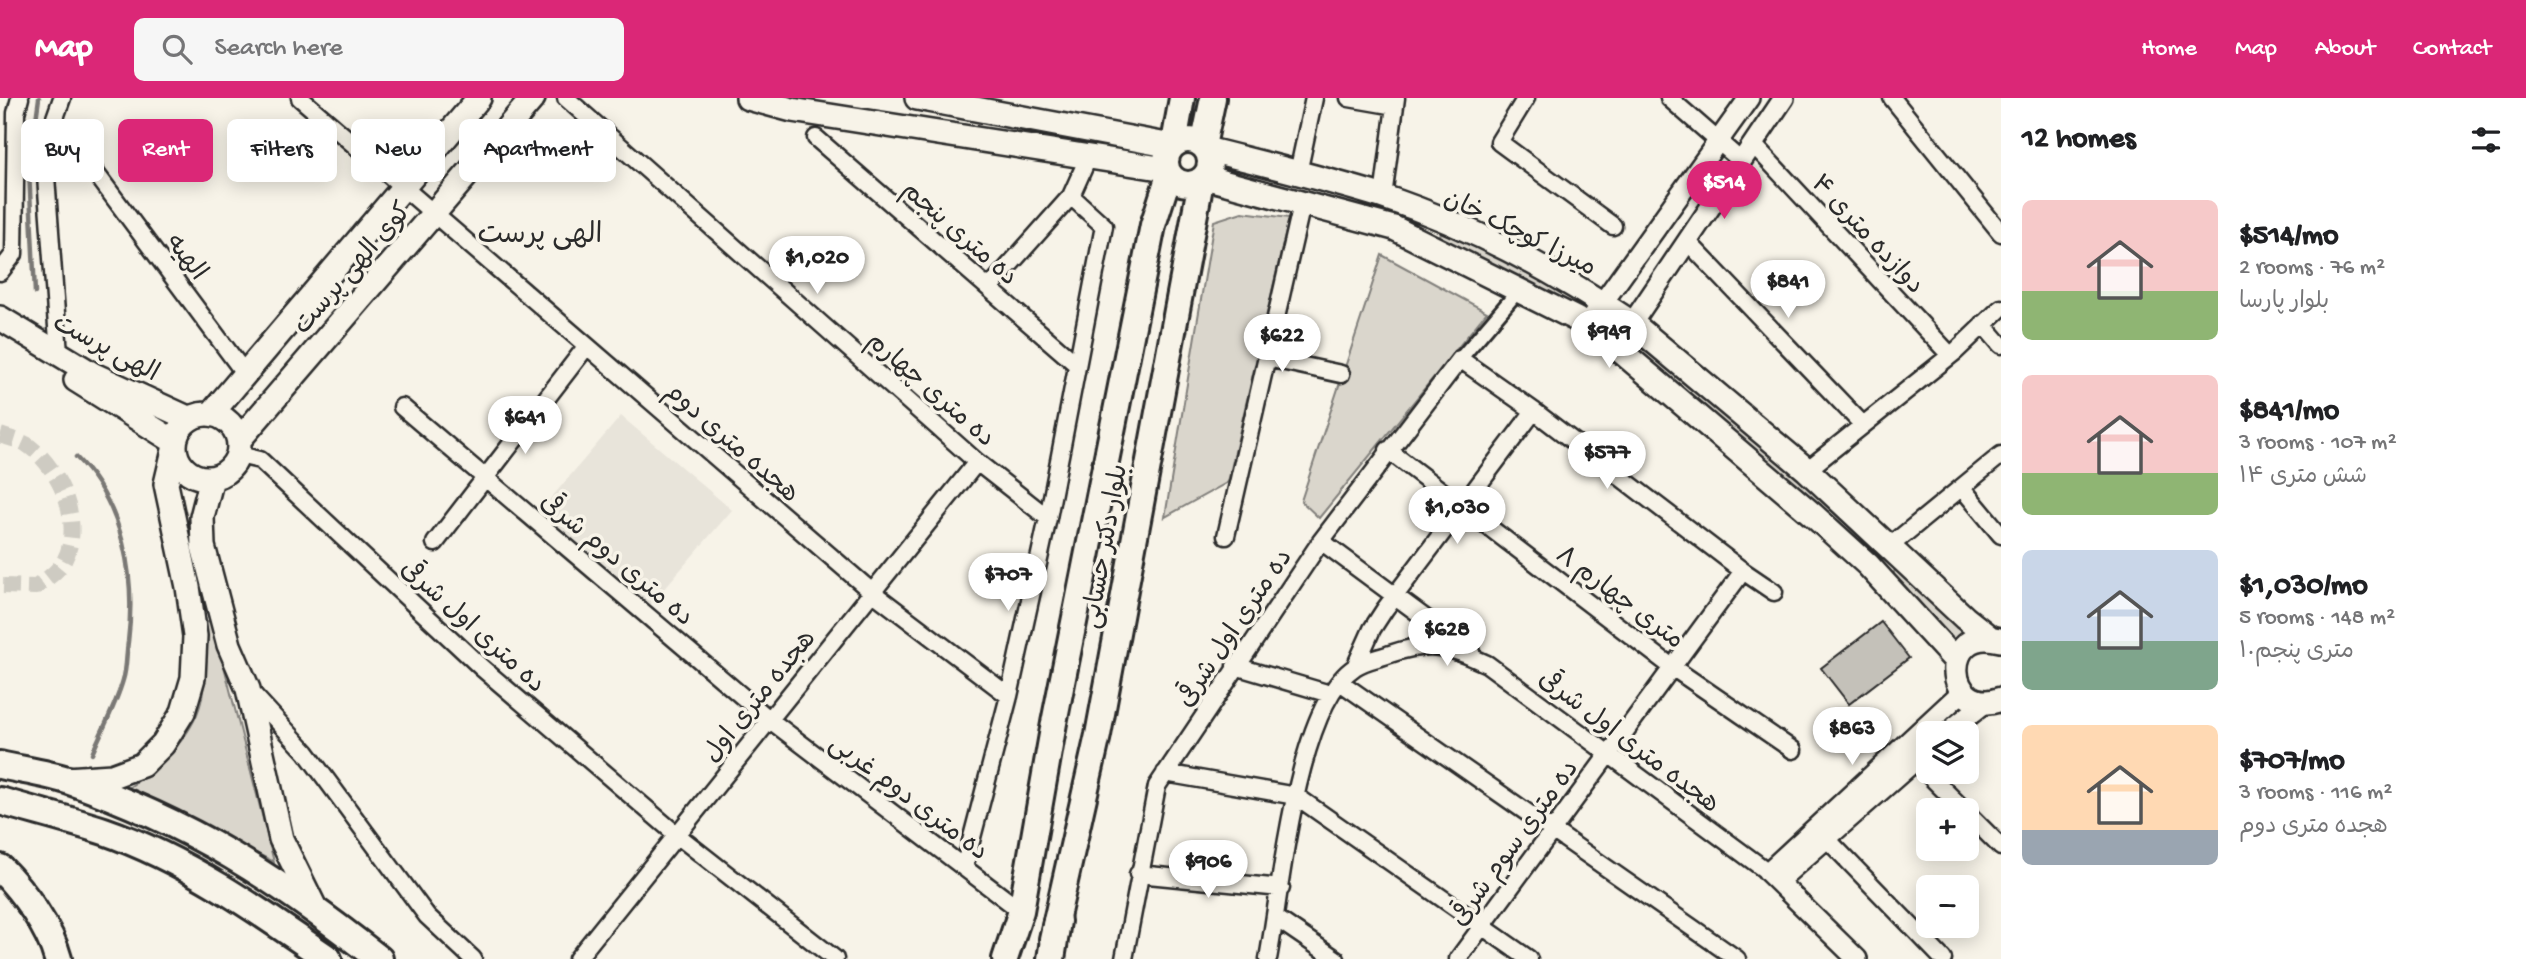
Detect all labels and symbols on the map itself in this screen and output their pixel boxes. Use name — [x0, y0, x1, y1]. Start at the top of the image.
pin: $514 — [1683, 162, 1765, 221]
street label: دوازده متری ۴ — [1803, 170, 1929, 302]
street label: ده متری پنجم — [894, 177, 1022, 294]
street label: میرزا کوچک خان — [1438, 185, 1600, 285]
street label: کوی الهی پرست — [289, 198, 420, 342]
district label: الهی پرست — [478, 220, 602, 253]
street label: الهیه — [157, 229, 212, 288]
pin: $1,020 — [760, 236, 874, 296]
pin: $841 — [1747, 260, 1829, 320]
street label: الهی پرست — [46, 309, 163, 391]
pin: $949 — [1568, 310, 1650, 370]
pin: $622 — [1241, 314, 1323, 374]
street label: ده متری چهارم — [858, 327, 1000, 456]
street label: هجده متری دوم — [656, 378, 804, 511]
pin: $641 — [484, 396, 566, 456]
pin: $577 — [1566, 432, 1648, 491]
street label: بلوار دکتر حسابی — [1078, 462, 1137, 631]
street label: ده متری دوم شرقی — [532, 484, 701, 635]
pin: $1,030 — [1400, 486, 1514, 546]
street label: ۸ متری چهارم — [1548, 541, 1689, 658]
street label: ده متری اول شرقی — [1168, 542, 1301, 715]
street label: ده متری اول شرقی — [392, 551, 553, 702]
pin: $707 — [967, 554, 1049, 613]
pin: $628 — [1406, 608, 1488, 668]
street label: هجده متری اول — [699, 625, 824, 770]
street label: هجده متری اول شرقی — [1531, 661, 1727, 822]
pin: $863 — [1811, 708, 1893, 767]
street label: ده متری دوم غربی — [822, 730, 993, 869]
street label: ده متری سوم شرقی — [1442, 752, 1587, 934]
pin: $906 — [1167, 840, 1249, 900]

